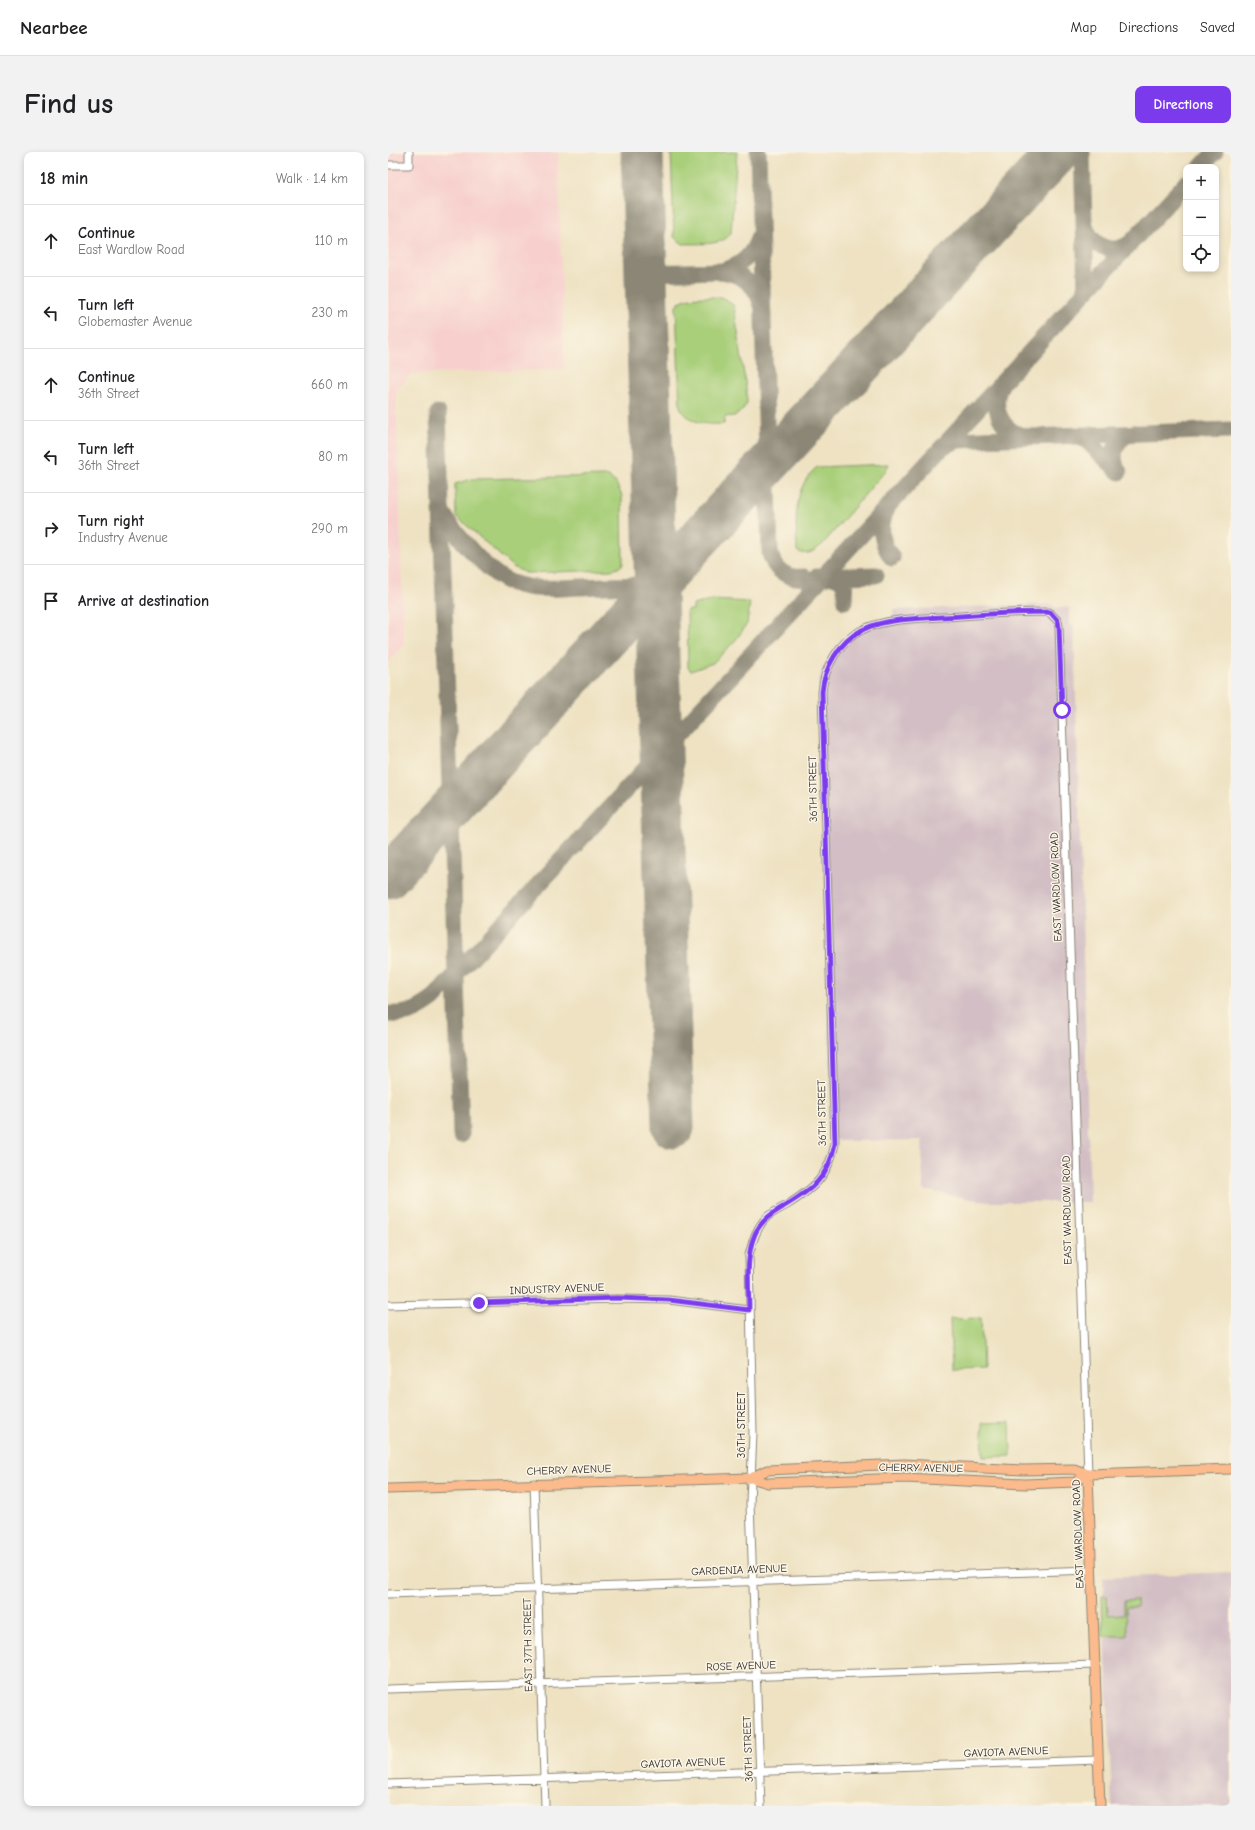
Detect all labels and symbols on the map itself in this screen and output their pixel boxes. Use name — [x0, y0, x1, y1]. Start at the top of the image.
route start — [1053, 701, 1071, 719]
street label: 36TH STREET — [806, 755, 820, 822]
street label: EAST WARDLOW ROAD — [1048, 832, 1064, 942]
street label: 36TH STREET — [815, 1079, 829, 1146]
street label: EAST WARDLOW ROAD — [1060, 1155, 1074, 1265]
street label: INDUSTRY AVENUE — [510, 1281, 605, 1297]
route end — [470, 1294, 488, 1312]
street label: 36TH STREET — [735, 1392, 748, 1458]
street label: CHERRY AVENUE — [879, 1461, 964, 1475]
street label: CHERRY AVENUE — [527, 1462, 612, 1478]
street label: EAST WARDLOW ROAD — [1070, 1479, 1086, 1589]
street label: GARDENIA AVENUE — [691, 1562, 788, 1578]
street label: EAST 37TH STREET — [521, 1598, 535, 1692]
street label: ROSE AVENUE — [706, 1658, 777, 1674]
street label: 36TH STREET — [740, 1715, 756, 1782]
street label: GAVIOTA AVENUE — [963, 1744, 1049, 1760]
street label: GAVIOTA AVENUE — [640, 1755, 726, 1771]

